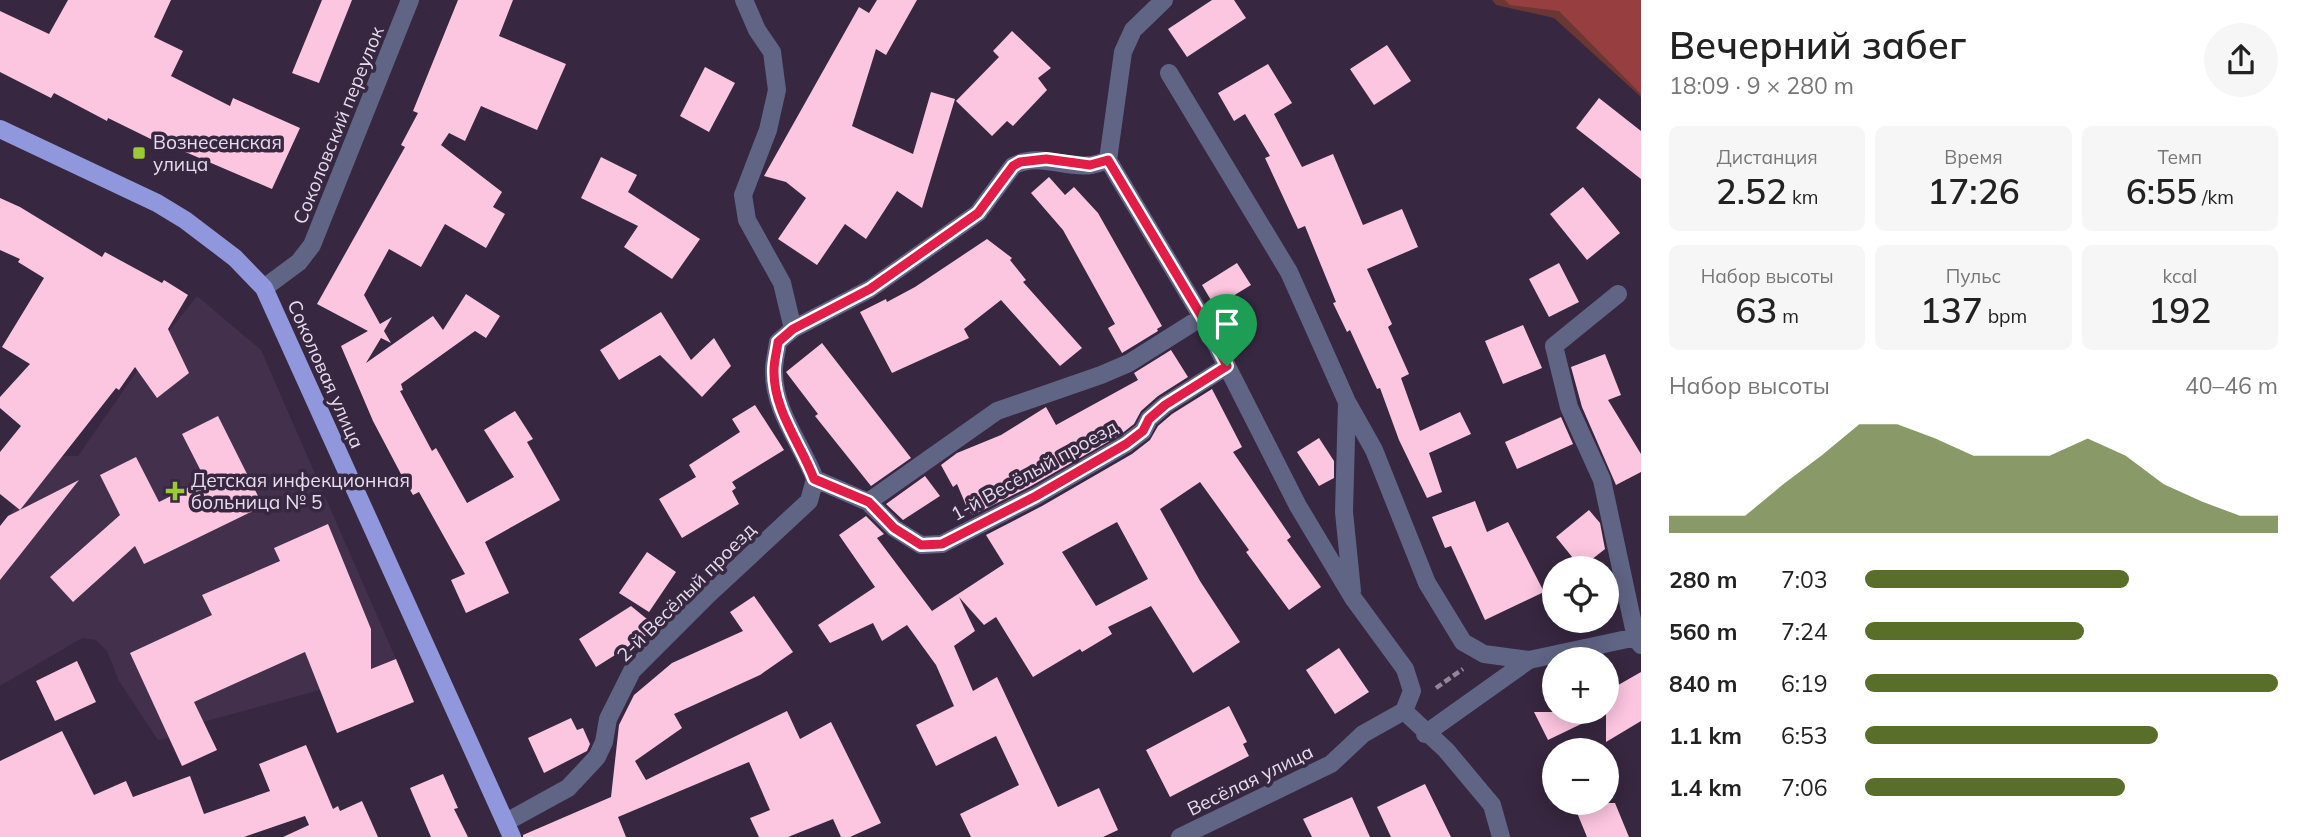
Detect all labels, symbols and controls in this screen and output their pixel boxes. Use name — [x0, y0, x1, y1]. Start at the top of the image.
text: Вечерний забег — [1669, 21, 1966, 69]
street label: Соколовский переулок — [287, 22, 389, 227]
button: share — [2204, 23, 2278, 97]
text: 18:09 · 9 × 280 m — [1669, 71, 1854, 100]
place label: Вознесенская улица — [153, 130, 282, 176]
marker: Вознесенская улица — [131, 145, 147, 161]
text: Дистанция — [1717, 145, 1818, 169]
text: Время — [1944, 145, 2003, 169]
text: Темп — [2157, 145, 2202, 169]
text: 2.52 — [1716, 169, 1787, 213]
text: 17:26 — [1927, 169, 2020, 213]
text: 6:55 — [2126, 169, 2197, 213]
text: km — [1787, 185, 1819, 209]
text: /km — [2197, 185, 2234, 209]
text: Набор высоты — [1701, 264, 1834, 288]
text: Пульс — [1946, 264, 2001, 288]
text: kcal — [2162, 264, 2197, 288]
text: 63 — [1735, 288, 1777, 332]
text: 137 — [1920, 288, 1983, 332]
text: 192 — [2148, 288, 2211, 332]
pin — [1197, 294, 1257, 366]
street label: Соколовая улица — [282, 296, 370, 452]
text: m — [1777, 304, 1799, 328]
text: bpm — [1983, 304, 2027, 328]
icon: arrive — [1208, 305, 1246, 343]
text: Набор высоты — [1669, 371, 1830, 400]
text: 40–46 m — [2185, 371, 2278, 400]
street label: 1-й Весёлый проезд — [947, 414, 1122, 526]
place label: Детская инфекционная больница № 5 — [191, 468, 410, 514]
marker: Детская инфекционная больница № 5 — [165, 481, 185, 501]
street label: 2-й Весёлый проезд — [611, 517, 761, 667]
map controls — [1542, 556, 1619, 815]
button: locate — [1542, 556, 1619, 633]
text: 280 m — [1669, 565, 1737, 594]
text: 7:03 — [1781, 565, 1828, 594]
text: 560 m — [1669, 617, 1737, 646]
text: 7:24 — [1781, 617, 1828, 646]
button: + — [1542, 647, 1619, 724]
text: 840 m — [1669, 669, 1737, 698]
text: 6:19 — [1781, 669, 1828, 698]
text: 1.1 km — [1669, 721, 1742, 750]
text: 6:53 — [1781, 721, 1828, 750]
button: − — [1542, 738, 1619, 815]
street label: Весёлая улица — [1183, 739, 1317, 821]
text: 1.4 km — [1669, 773, 1742, 802]
text: 7:06 — [1781, 773, 1828, 802]

